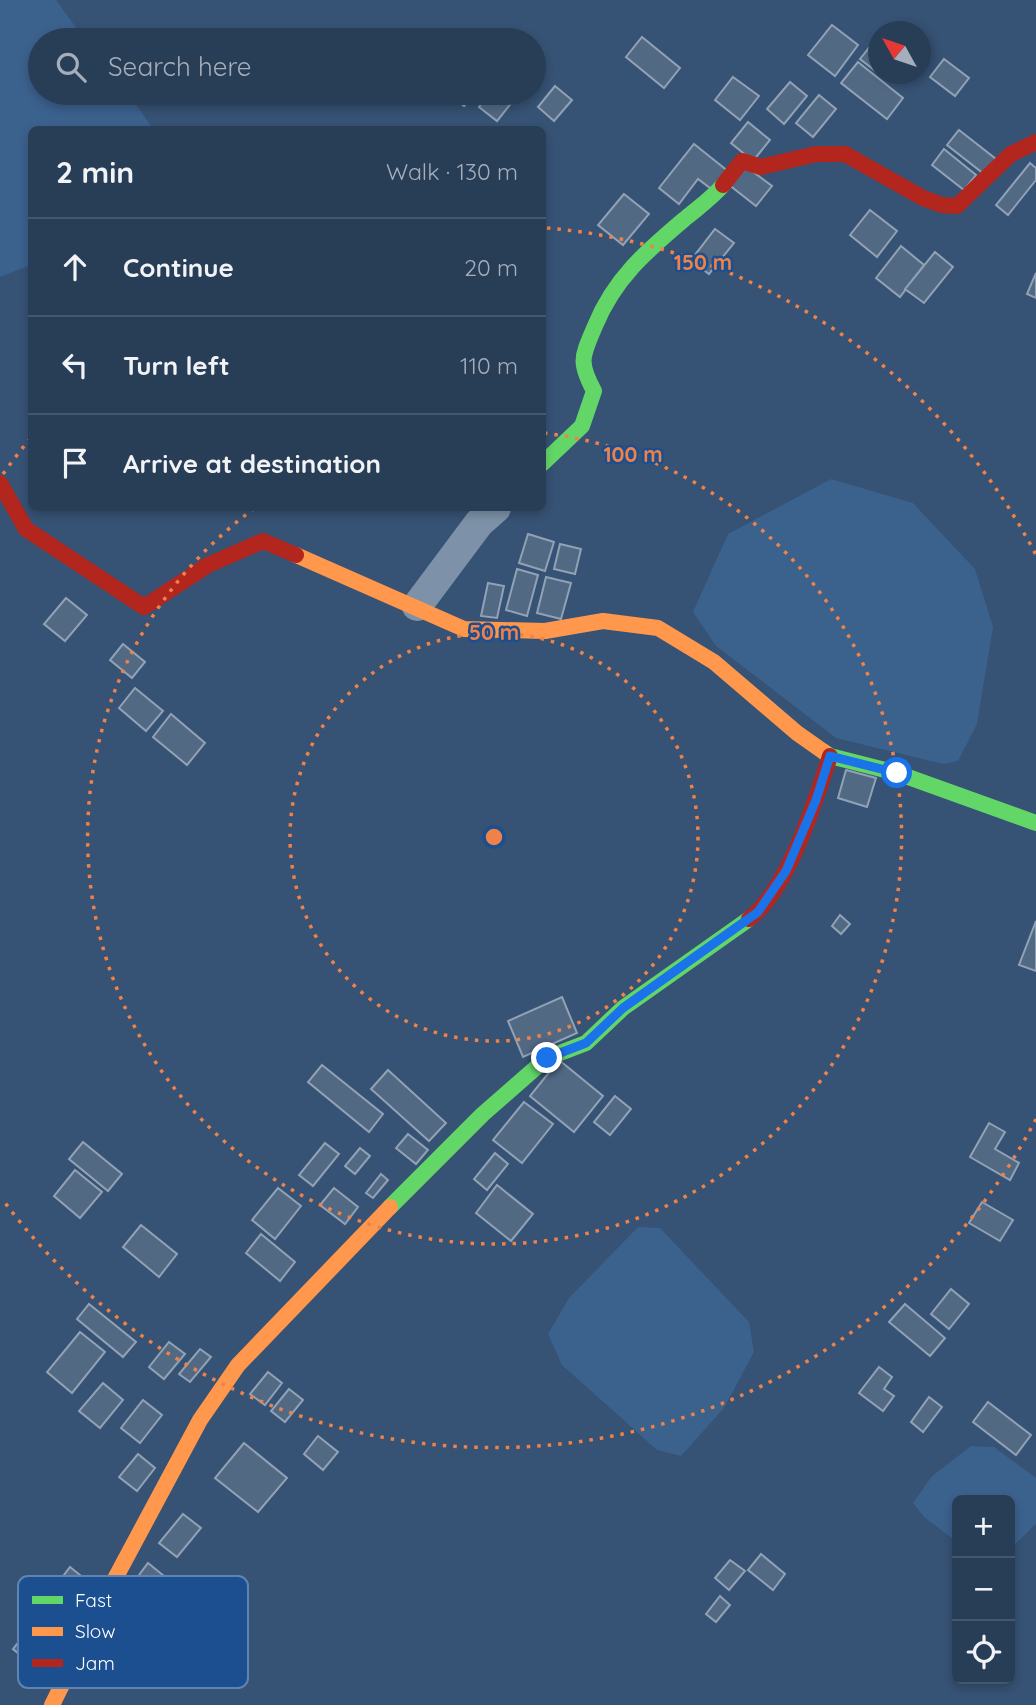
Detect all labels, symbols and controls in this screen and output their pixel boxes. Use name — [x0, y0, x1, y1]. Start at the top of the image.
north arrow — [868, 21, 931, 84]
search box — [28, 28, 546, 105]
icon: search — [52, 48, 90, 86]
text: Search here — [108, 50, 252, 83]
text: 2 min — [56, 153, 134, 191]
text: Walk · 130 m — [386, 157, 518, 186]
icon: ahead — [56, 248, 94, 286]
text: 150 m — [674, 249, 732, 275]
text: Continue — [123, 251, 234, 284]
text: 20 m — [464, 253, 518, 282]
icon: left — [56, 346, 94, 384]
text: Turn left — [123, 349, 230, 382]
text: 110 m — [460, 351, 518, 380]
text: 100 m — [603, 441, 663, 467]
icon: arrive — [56, 444, 94, 482]
text: Arrive at destination — [123, 447, 381, 480]
text: 50 m — [469, 619, 519, 645]
route start — [881, 757, 912, 788]
centre of rings — [482, 825, 506, 849]
route end — [531, 1042, 562, 1073]
map controls — [952, 1495, 1015, 1684]
button: + — [952, 1495, 1015, 1558]
button: − — [952, 1558, 1015, 1621]
legend — [18, 1576, 248, 1688]
text: Fast — [75, 1588, 112, 1612]
text: Slow — [75, 1619, 116, 1643]
button: locate — [952, 1621, 1015, 1684]
text: Jam — [75, 1651, 115, 1675]

